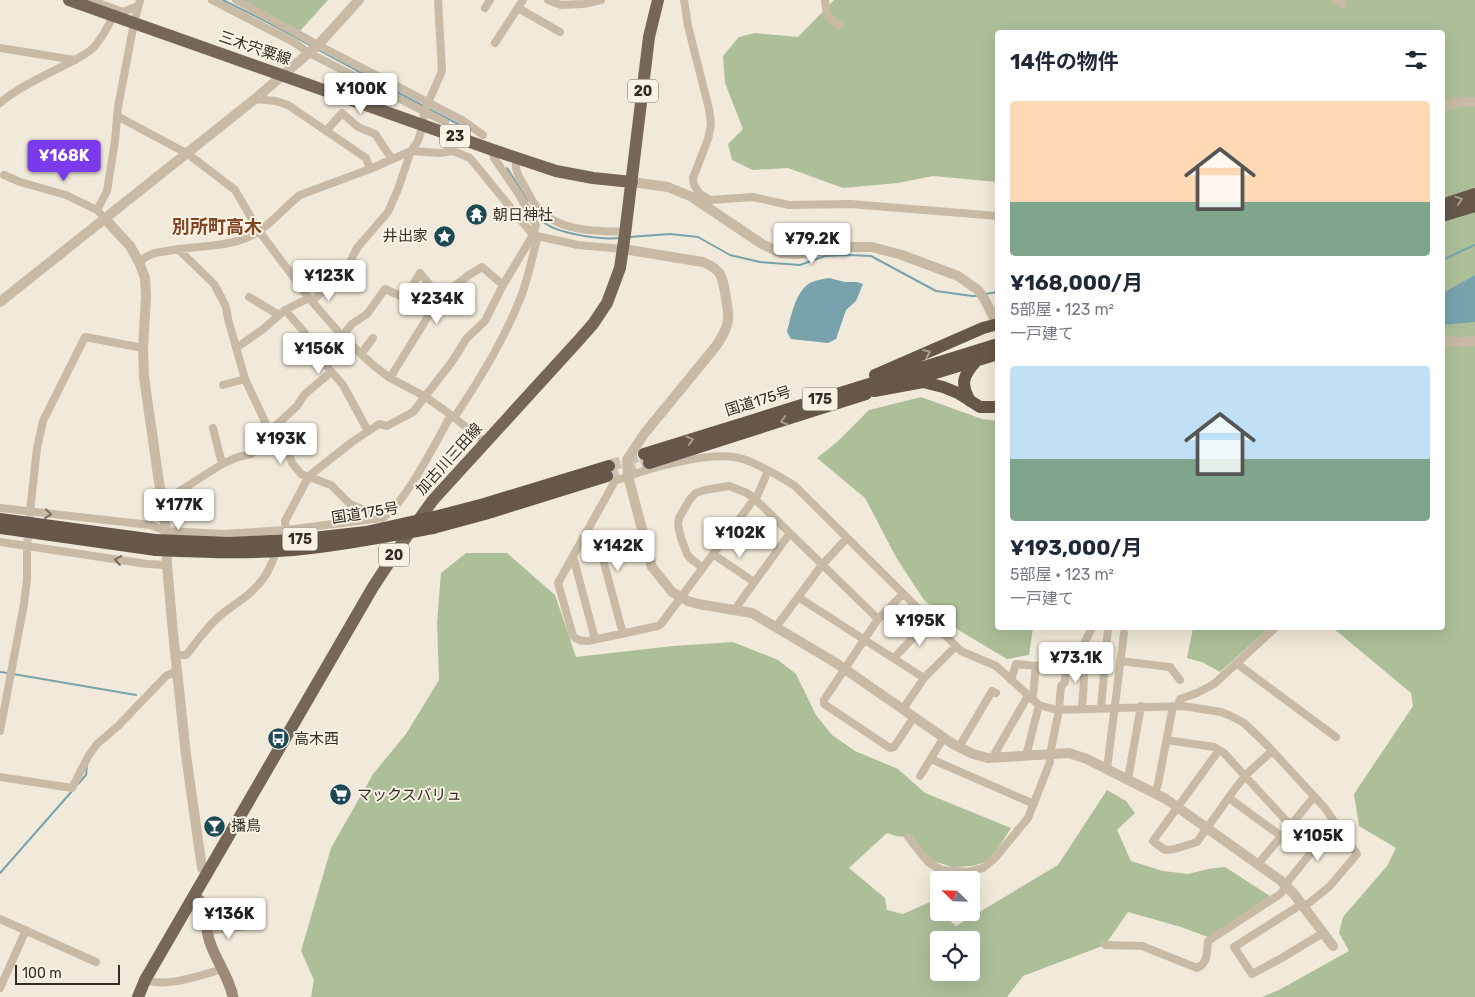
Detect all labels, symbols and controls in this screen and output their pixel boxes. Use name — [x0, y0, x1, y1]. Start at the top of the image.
street label: 三木宍粟線 — [217, 27, 293, 69]
icon: filters — [1402, 46, 1430, 74]
text: 14件の物件 — [1010, 49, 1119, 74]
pin: ¥100K — [326, 72, 396, 115]
text: ¥100K — [335, 79, 387, 98]
road number: 20 — [628, 80, 658, 102]
road number: 23 — [440, 124, 470, 148]
icon: home — [1175, 134, 1265, 224]
pin: ¥168K — [29, 140, 99, 182]
text: ¥168K — [39, 146, 89, 165]
one-way arrow — [1454, 195, 1462, 205]
temple icon: 朝日神社 — [465, 203, 489, 227]
place label: 朝日神社 — [493, 206, 553, 224]
district label: 別所町高木 — [172, 216, 262, 238]
pin: ¥79.2K — [771, 222, 853, 265]
place icon: 井出家 — [432, 224, 456, 248]
place label: 井出家 — [383, 227, 428, 245]
text: ¥79.2K — [784, 229, 840, 248]
pin: ¥123K — [294, 260, 364, 302]
text: ¥123K — [304, 266, 354, 285]
text: ¥168,000/月 — [1010, 270, 1143, 295]
pin: ¥234K — [402, 282, 472, 325]
text: ¥234K — [410, 289, 464, 308]
text: 5部屋 · 123 m² — [1010, 300, 1114, 319]
text: 一戸建て — [1010, 324, 1074, 343]
pin: ¥156K — [284, 332, 354, 375]
text: ¥156K — [294, 339, 344, 358]
one-way arrow — [922, 349, 931, 360]
street label: 国道175号 — [723, 382, 793, 420]
road number: 175 — [802, 388, 838, 410]
icon: home — [1175, 399, 1265, 489]
one-way arrow — [780, 415, 789, 425]
street label: 加古川三田線 — [412, 420, 486, 498]
pin: ¥193K — [246, 422, 316, 465]
text: ¥193K — [256, 429, 306, 448]
one-way arrow — [685, 435, 694, 445]
pin: ¥177K — [144, 488, 214, 531]
text: ¥177K — [155, 495, 203, 514]
street label: 国道175号 — [330, 499, 400, 527]
one-way arrow — [45, 508, 53, 519]
pin: ¥102K — [705, 516, 775, 559]
text: ¥102K — [715, 523, 765, 542]
road number: 175 — [282, 528, 318, 550]
pin: ¥142K — [583, 530, 653, 572]
text: ¥193,000/月 — [1010, 535, 1142, 560]
text: ¥142K — [593, 536, 643, 555]
road number: 20 — [379, 544, 409, 566]
one-way arrow — [114, 555, 122, 566]
text: 5部屋 · 123 m² — [1010, 565, 1114, 584]
text: 一戸建て — [1010, 589, 1074, 608]
pin: ¥195K — [885, 604, 955, 647]
text: ¥195K — [895, 611, 945, 630]
pin: ¥73.1K — [1035, 642, 1117, 684]
text: ¥73.1K — [1050, 648, 1102, 667]
bus stop icon: 高木西 — [266, 727, 290, 751]
place label: 高木西 — [294, 730, 339, 748]
supermarket icon: マックスバリュ — [329, 783, 353, 807]
place label: マックスバリュ — [357, 786, 462, 804]
bar icon: 播鳥 — [203, 814, 227, 838]
place label: 播鳥 — [231, 817, 261, 835]
pin: ¥105K — [1283, 820, 1353, 862]
text: ¥105K — [1293, 826, 1343, 845]
north arrow — [930, 871, 980, 921]
map controls — [930, 871, 980, 981]
pin: ¥136K — [194, 898, 264, 940]
text: ¥136K — [204, 904, 254, 923]
button: locate — [930, 931, 980, 981]
scale bar — [15, 962, 120, 985]
text: 100 m — [22, 965, 62, 982]

